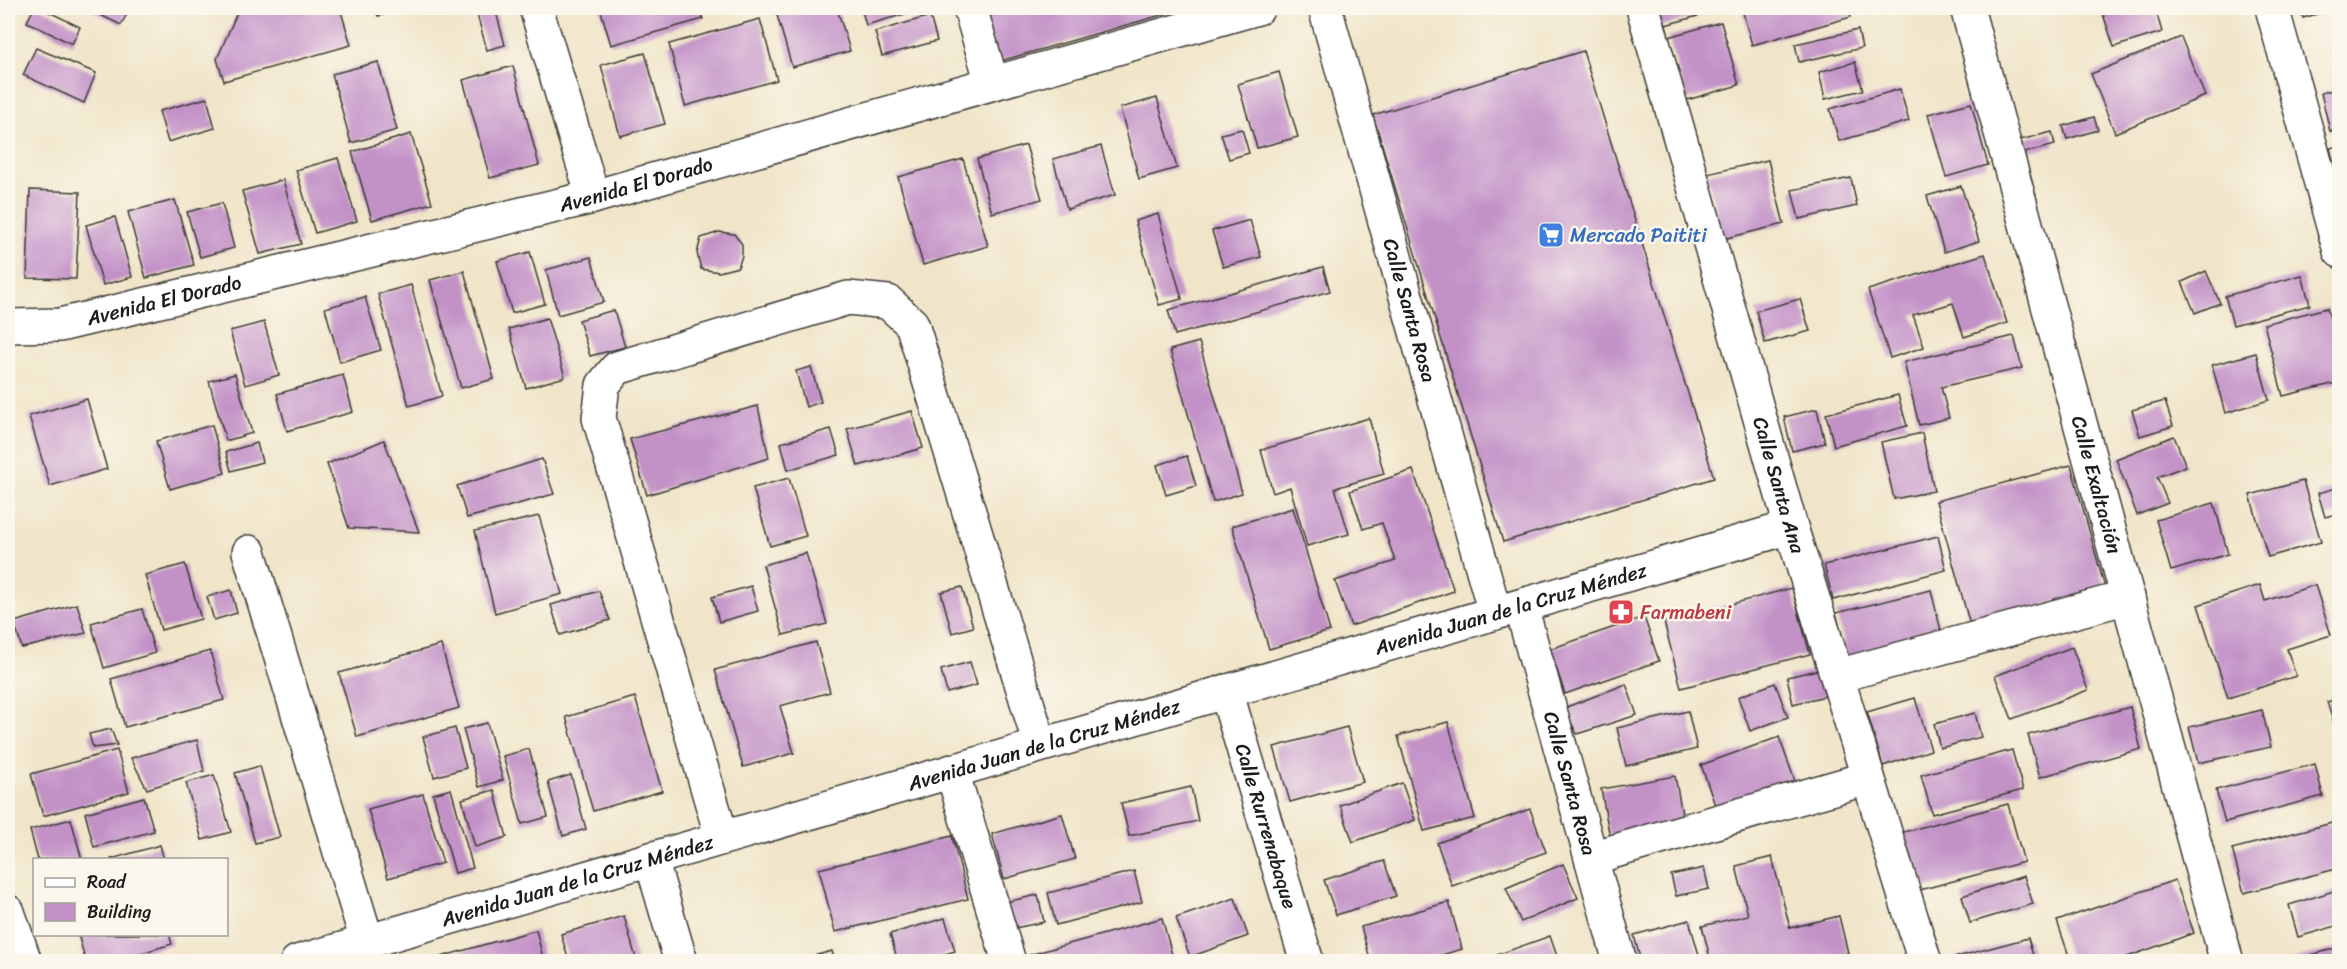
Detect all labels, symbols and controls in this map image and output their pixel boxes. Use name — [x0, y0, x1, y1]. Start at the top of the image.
street label: Avenida El Dorado — [555, 146, 717, 222]
place label: Mercado Paititi — [1570, 218, 1708, 253]
supermarket icon: Mercado Paititi — [1536, 220, 1566, 250]
street label: Calle Santa Rosa — [1373, 234, 1447, 386]
street label: Avenida El Dorado — [82, 265, 245, 336]
street label: Calle Santa Ana — [1743, 412, 1816, 559]
street label: Calle Exaltación — [2061, 412, 2132, 558]
street label: Avenida Juan de la Cruz Méndez — [1369, 552, 1651, 665]
place label: Farmabeni — [1640, 595, 1733, 630]
pharmacy icon: Farmabeni — [1606, 597, 1636, 627]
street label: Avenida Juan de la Cruz Méndez — [903, 688, 1185, 801]
street label: Calle Santa Rosa — [1534, 707, 1607, 859]
street label: Calle Rurrenabaque — [1225, 739, 1308, 913]
street label: Avenida Juan de la Cruz Méndez — [436, 824, 718, 937]
legend — [33, 858, 228, 936]
text: Road — [87, 866, 127, 898]
text: Building — [87, 896, 151, 928]

